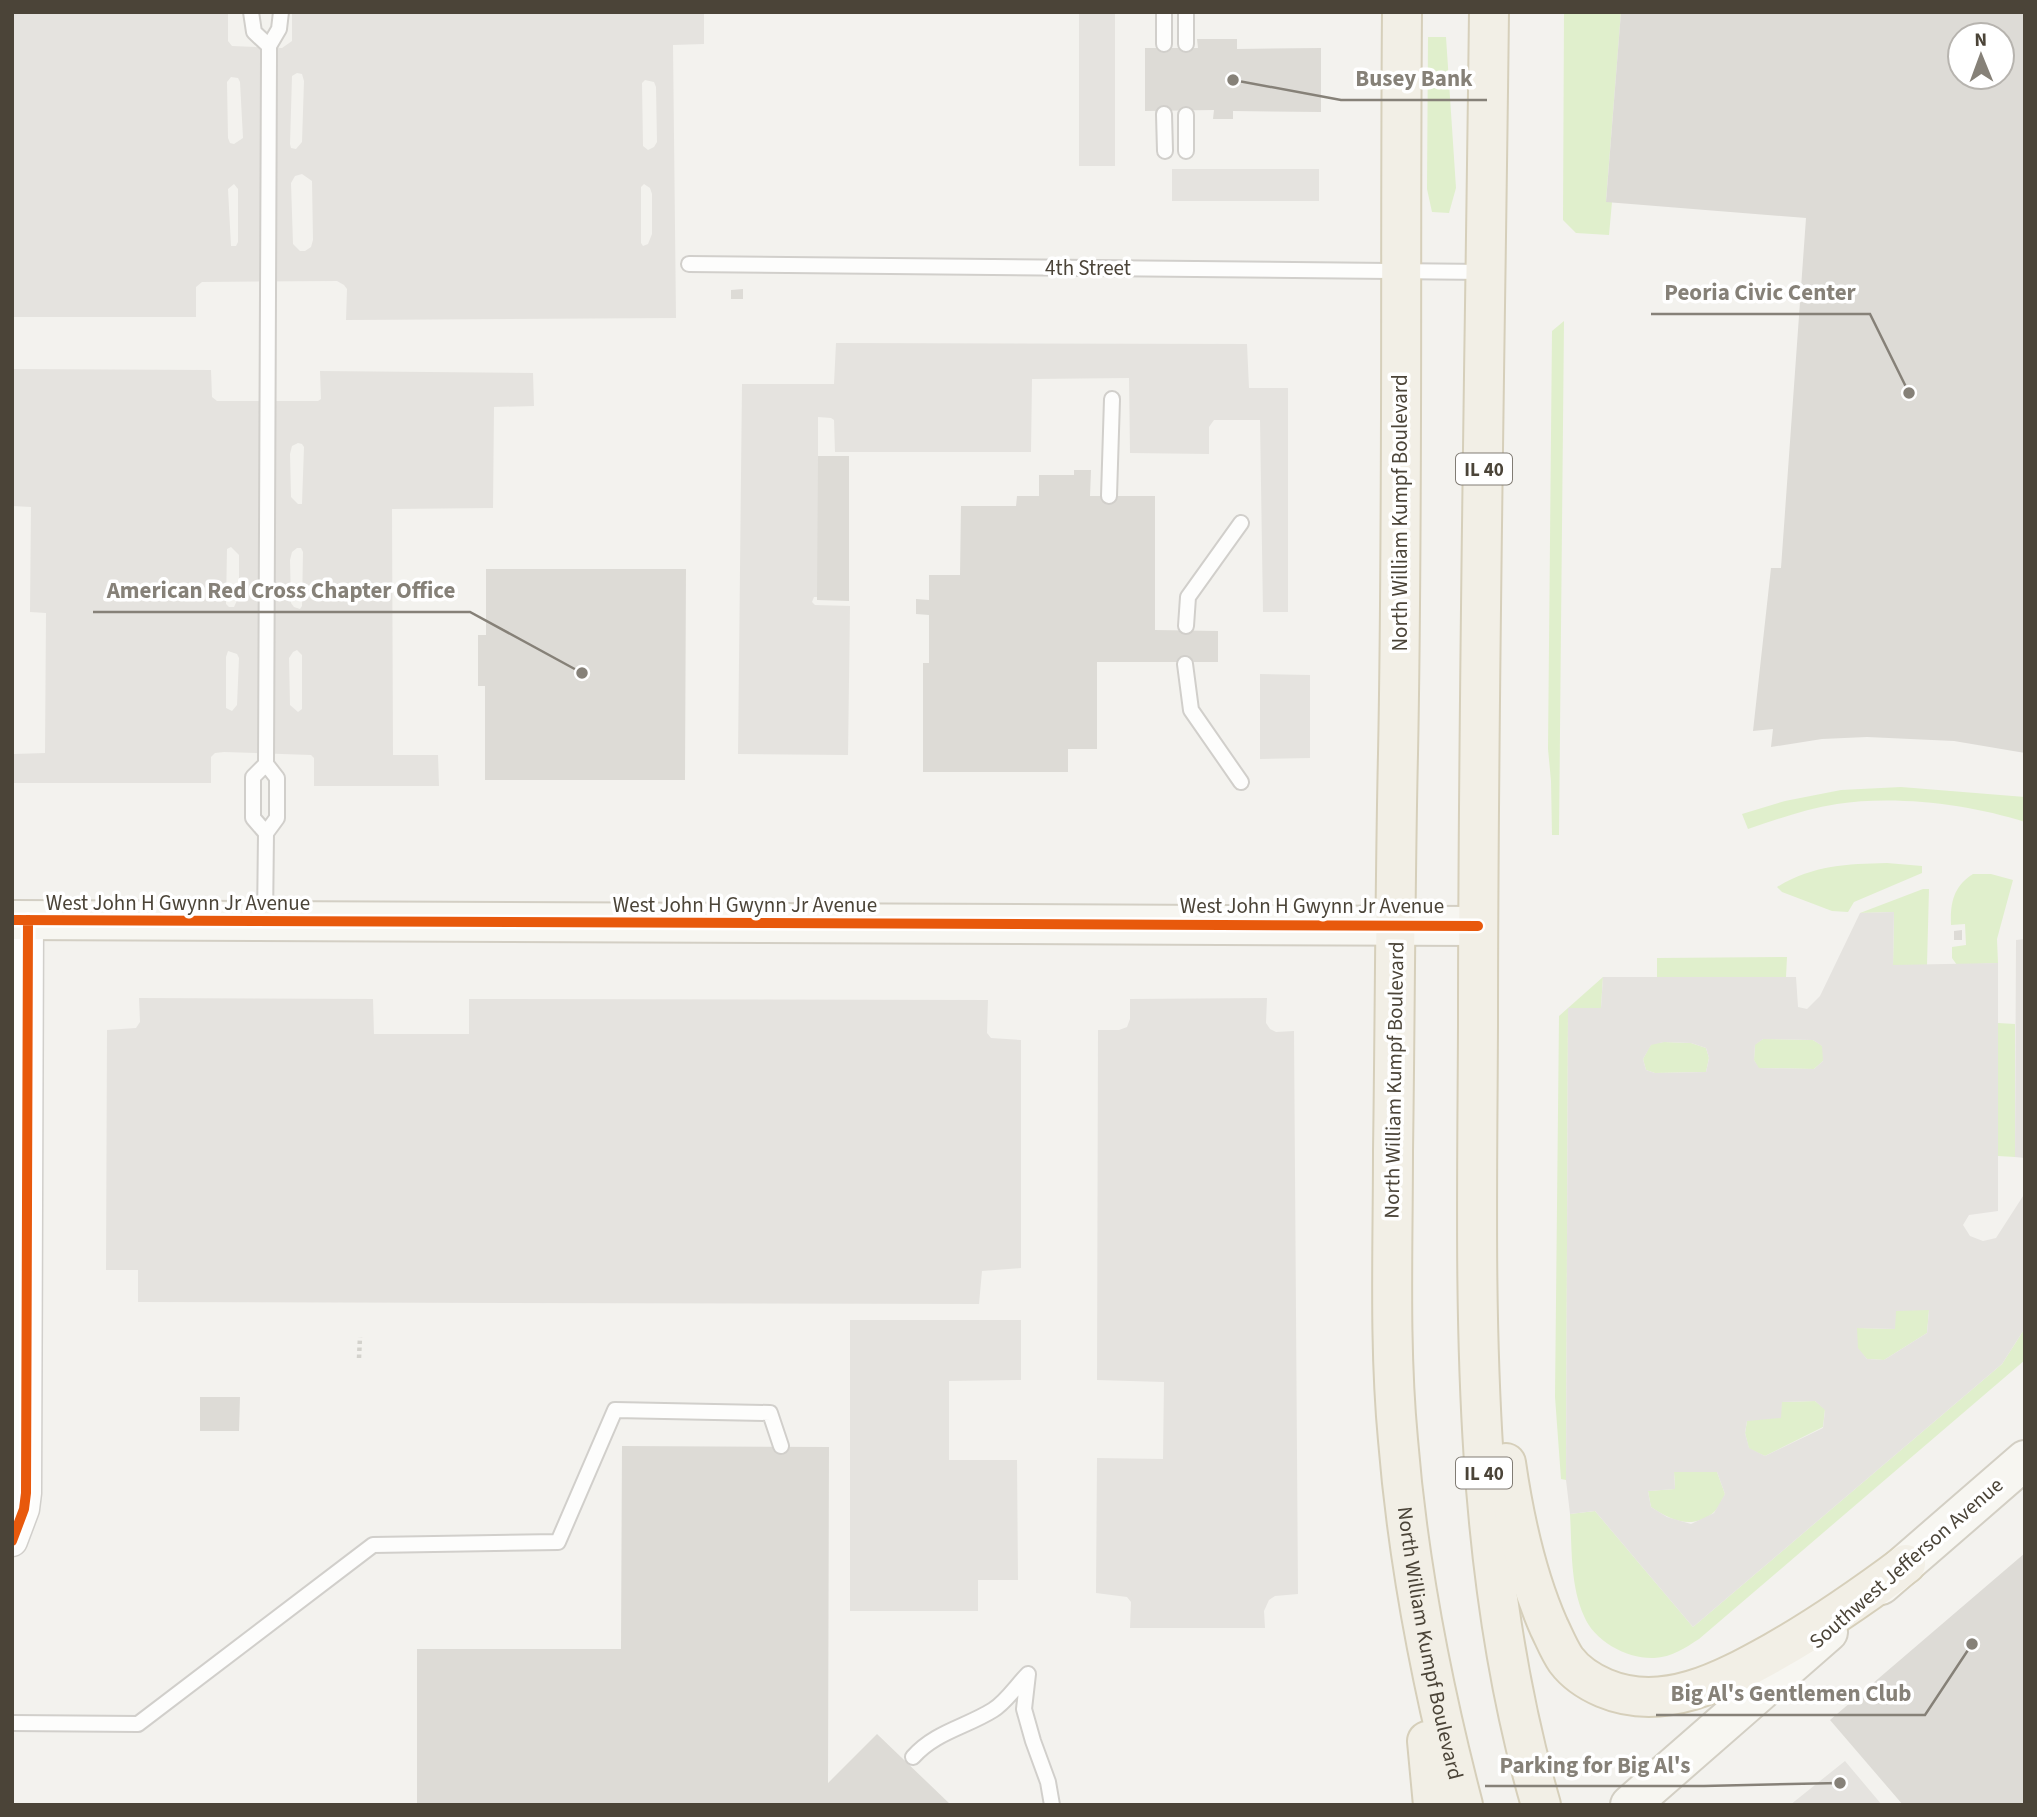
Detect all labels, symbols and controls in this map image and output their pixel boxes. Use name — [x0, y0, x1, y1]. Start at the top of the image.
north arrow — [1946, 21, 2016, 91]
text: N — [1974, 27, 1987, 54]
callout: Busey Bank — [1341, 56, 1487, 100]
text: Busey Bank — [1355, 62, 1473, 95]
street label: 4th Street — [1045, 253, 1131, 283]
callout: Peoria Civic Center — [1651, 270, 1870, 314]
text: Peoria Civic Center — [1664, 276, 1857, 309]
street label: North William Kumpf Boulevard — [1385, 374, 1415, 652]
road number: IL 40 — [1456, 454, 1512, 484]
callout: American Red Cross Chapter Office — [93, 568, 470, 612]
text: American Red Cross Chapter Office — [106, 574, 455, 607]
street label: West John H Gwynn Jr Avenue — [46, 888, 310, 918]
street label: West John H Gwynn Jr Avenue — [613, 890, 877, 920]
street label: West John H Gwynn Jr Avenue — [1180, 891, 1444, 921]
street label: North William Kumpf Boulevard — [1377, 941, 1411, 1219]
road number: IL 40 — [1456, 1457, 1512, 1488]
street label: Southwest Jefferson Avenue — [1802, 1470, 2010, 1656]
street label: North William Kumpf Boulevard — [1390, 1505, 1471, 1783]
callout: Big Al's Gentlemen Club — [1656, 1671, 1925, 1715]
text: Big Al's Gentlemen Club — [1671, 1677, 1911, 1710]
callout: Parking for Big Al's — [1485, 1742, 1704, 1786]
text: Parking for Big Al's — [1500, 1749, 1690, 1782]

